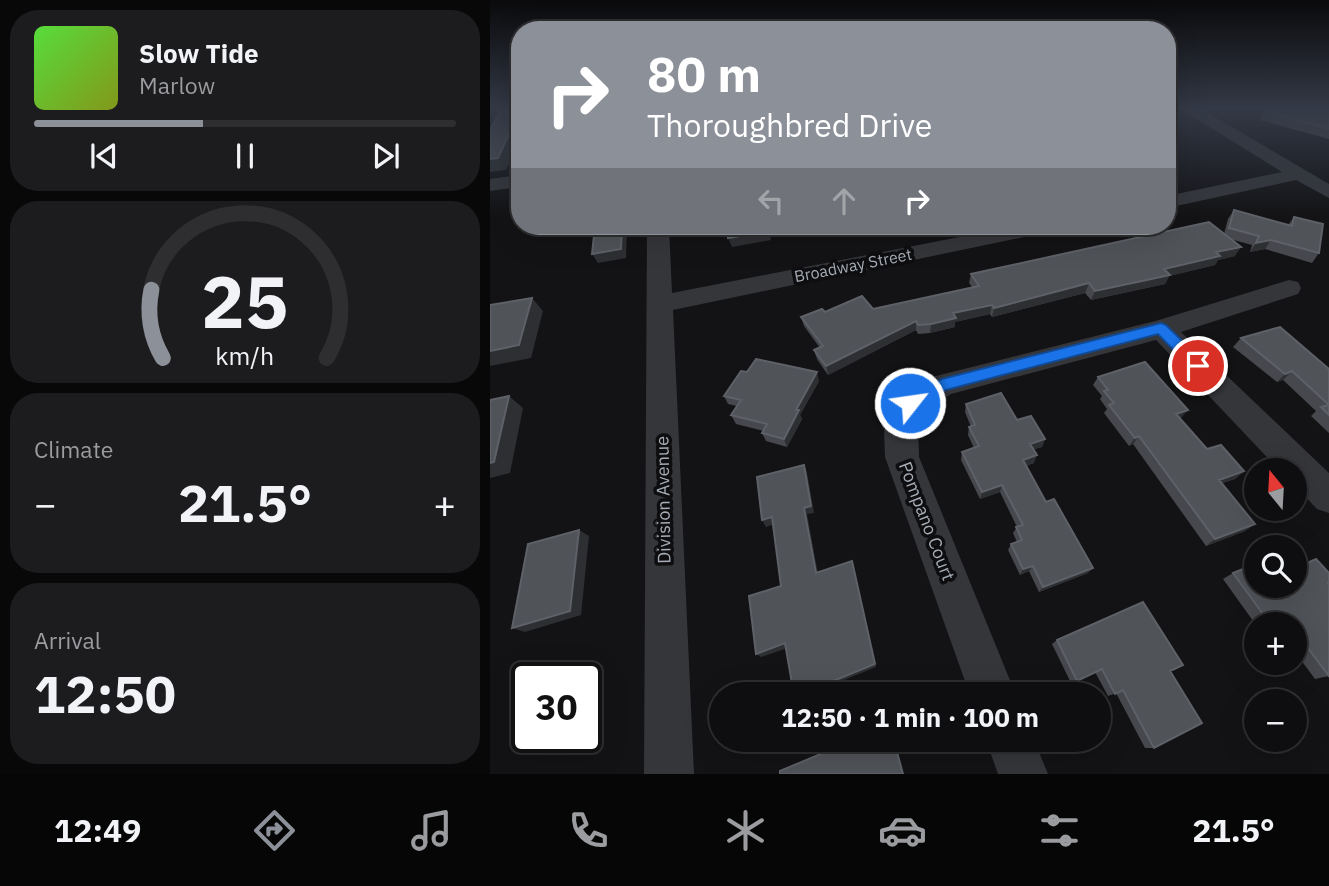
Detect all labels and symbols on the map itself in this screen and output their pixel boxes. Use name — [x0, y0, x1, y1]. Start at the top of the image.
street label: Broadway Street — [793, 244, 913, 286]
pin — [1168, 336, 1228, 396]
position arrow — [873, 366, 947, 440]
street label: Division Avenue — [650, 436, 676, 564]
street label: Pompano Court — [894, 458, 960, 584]
north arrow — [1244, 458, 1307, 522]
speed limit sign: 30 — [511, 662, 602, 753]

